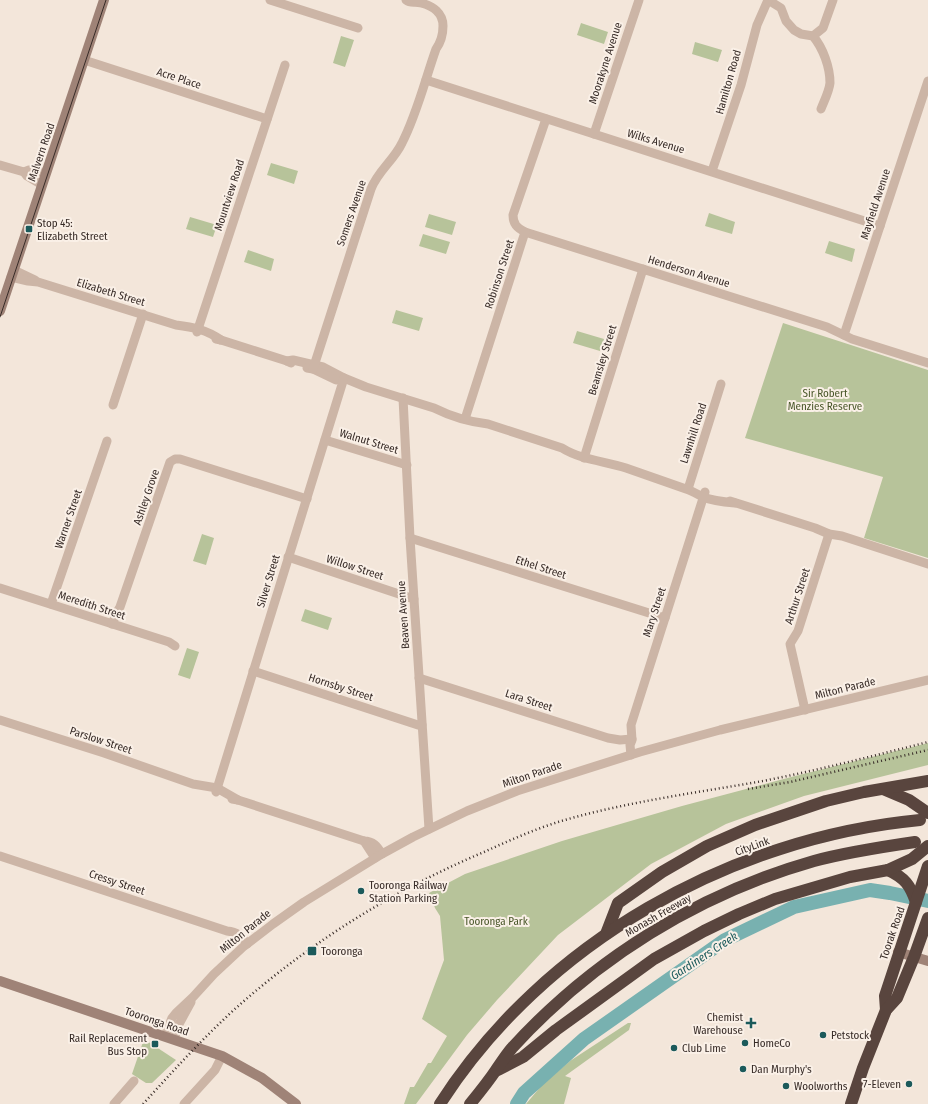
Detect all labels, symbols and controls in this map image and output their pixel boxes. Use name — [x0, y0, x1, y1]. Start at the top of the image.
street label: Moorakyne Avenue — [586, 21, 625, 106]
street label: Hamilton Road — [713, 48, 744, 116]
street label: Acre Place — [155, 65, 203, 92]
street label: Malvern Road — [25, 121, 58, 183]
street label: Wilks Avenue — [626, 127, 686, 156]
street label: Mountview Road — [212, 158, 247, 233]
street label: Mayfield Avenue — [858, 167, 893, 241]
street label: Somers Avenue — [334, 178, 369, 248]
place label: Stop 45: Elizabeth Street — [37, 217, 108, 243]
marker: Stop 45: Elizabeth Street — [24, 224, 34, 234]
street label: Robinson Street — [482, 238, 517, 310]
street label: Henderson Avenue — [646, 253, 731, 290]
street label: Elizabeth Street — [75, 276, 147, 309]
street label: Beamsley Street — [586, 323, 619, 397]
park label: Sir Robert Menzies Reserve — [788, 387, 862, 413]
street label: Lawnhill Road — [678, 401, 709, 465]
street label: Walnut Street — [338, 426, 400, 457]
street label: Ashley Grove — [131, 468, 162, 527]
street label: Warner Street — [52, 487, 85, 551]
street label: Willow Street — [325, 552, 385, 583]
street label: Silver Street — [254, 553, 283, 609]
street label: Ethel Street — [514, 553, 568, 582]
street label: Arthur Street — [782, 566, 813, 626]
street label: Beaven Avenue — [395, 580, 412, 649]
street label: Mary Street — [640, 585, 669, 639]
street label: Meredith Street — [57, 588, 127, 623]
street label: Hornsby Street — [307, 671, 375, 704]
street label: Milton Parade — [814, 675, 877, 702]
street label: Lara Street — [504, 687, 554, 714]
street label: Parslow Street — [68, 724, 134, 757]
street label: Milton Parade — [501, 758, 564, 791]
street label: CityLink — [733, 834, 772, 859]
street label: Cressy Street — [87, 867, 147, 898]
place label: Tooronga Railway Station Parking — [369, 879, 447, 905]
marker: Tooronga Railway Station Parking — [356, 886, 366, 896]
street label: Monash Freeway — [623, 891, 694, 940]
street label: Toorak Road — [877, 905, 908, 962]
street label: Milton Parade — [217, 907, 273, 956]
park label: Tooronga Park — [464, 915, 529, 928]
water label: Gardiners Creek — [668, 929, 740, 983]
marker: Tooronga — [306, 945, 318, 957]
place label: Tooronga — [321, 945, 363, 958]
street label: Tooronga Road — [123, 1004, 191, 1039]
place label: Chemist Warehouse — [693, 1011, 743, 1037]
marker: Chemist Warehouse — [746, 1018, 756, 1028]
place label: Petstock — [831, 1029, 870, 1042]
marker: Petstock — [818, 1030, 828, 1040]
place label: Rail Replacement Bus Stop — [69, 1032, 147, 1058]
place label: HomeCo — [753, 1037, 791, 1050]
marker: HomeCo — [740, 1038, 750, 1048]
marker: Rail Replacement Bus Stop — [150, 1039, 160, 1049]
place label: Club Lime — [682, 1042, 726, 1055]
marker: Club Lime — [669, 1043, 679, 1053]
place label: Dan Murphy's — [751, 1063, 812, 1076]
marker: Dan Murphy's — [738, 1064, 748, 1074]
place label: 7-Eleven — [863, 1078, 901, 1091]
marker: 7-Eleven — [904, 1079, 914, 1089]
place label: Woolworths — [794, 1080, 848, 1093]
marker: Woolworths — [781, 1081, 791, 1091]

